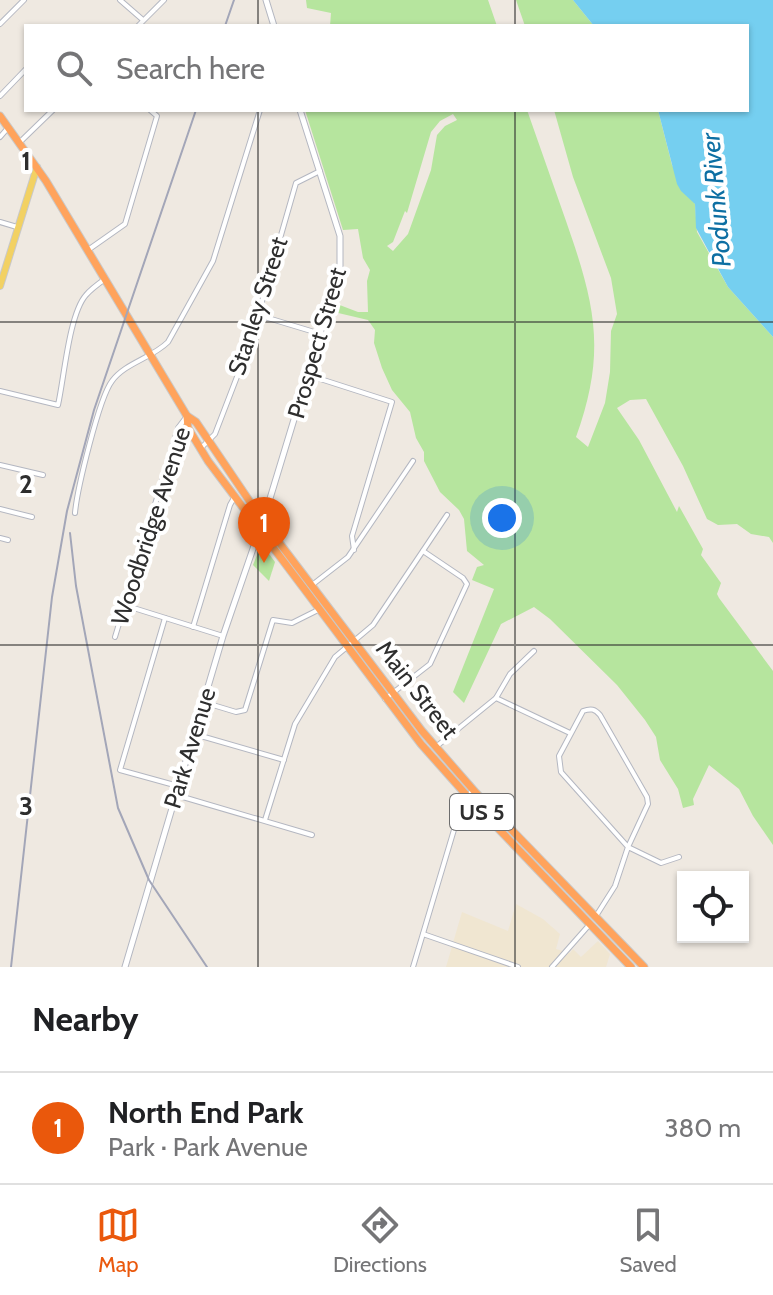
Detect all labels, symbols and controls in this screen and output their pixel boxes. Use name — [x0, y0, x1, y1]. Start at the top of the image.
search box — [24, 24, 749, 112]
icon: search — [52, 46, 96, 90]
text: Search here — [116, 50, 265, 87]
water label: Podunk River — [694, 131, 738, 268]
text: 1 — [21, 145, 31, 177]
street label: Stanley Street — [222, 233, 294, 379]
street label: Prospect Street — [281, 264, 352, 422]
street label: Woodbridge Avenue — [105, 423, 196, 629]
text: 2 — [19, 468, 33, 500]
pin: 1 — [238, 497, 290, 563]
your location — [482, 498, 522, 538]
street label: Main Street — [370, 635, 465, 745]
street label: Park Avenue — [157, 684, 222, 812]
text: 3 — [19, 790, 33, 822]
road number: US 5 — [450, 794, 514, 830]
map controls — [677, 871, 749, 943]
button: locate — [677, 871, 749, 943]
text: Nearby — [32, 998, 139, 1040]
text: North End Park — [108, 1094, 304, 1131]
text: 1 — [53, 1112, 63, 1144]
text: 380 m — [664, 1112, 741, 1144]
text: Park · Park Avenue — [108, 1131, 308, 1163]
tab: Map — [96, 1203, 140, 1278]
tab: Directions — [333, 1203, 427, 1278]
tab: Saved — [620, 1203, 677, 1278]

